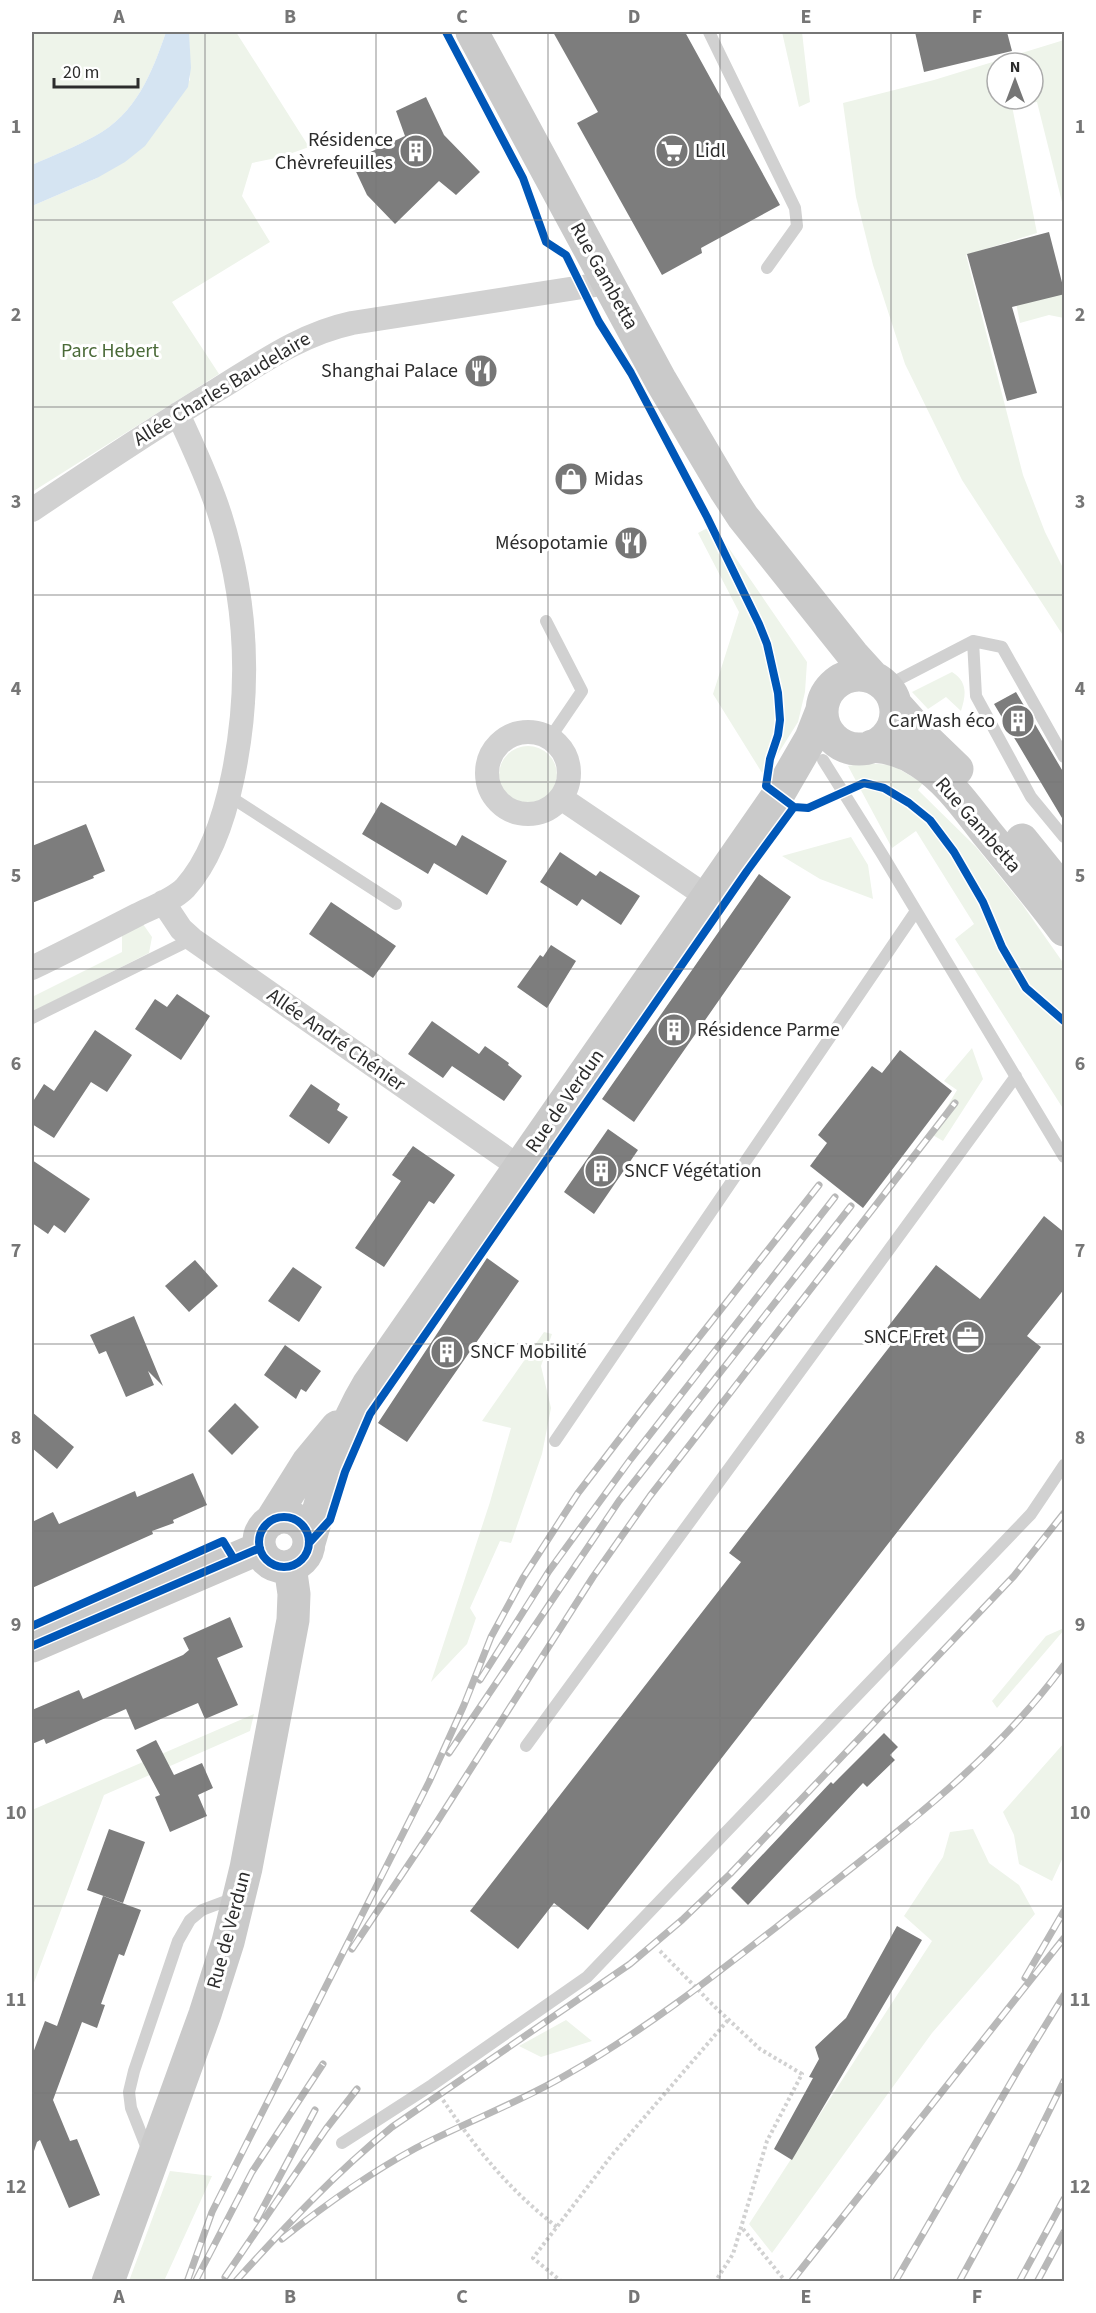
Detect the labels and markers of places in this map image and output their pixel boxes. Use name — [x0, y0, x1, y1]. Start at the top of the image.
place label: Résidence Chèvrefeuilles — [275, 126, 393, 177]
building icon: Résidence Chèvrefeuilles — [398, 133, 434, 169]
supermarket icon: Lidl — [654, 133, 690, 169]
place label: Lidl — [695, 137, 726, 165]
restaurant icon: Shanghai Palace — [463, 353, 499, 389]
place label: Shanghai Palace — [321, 357, 458, 385]
shop icon: Midas — [553, 461, 589, 497]
place label: Midas — [594, 465, 643, 493]
restaurant icon: Mésopotamie — [613, 525, 649, 561]
place label: Mésopotamie — [495, 529, 608, 557]
building icon: CarWash éco — [1000, 703, 1036, 739]
place label: CarWash éco — [888, 707, 995, 735]
building icon: Résidence Parme — [656, 1012, 692, 1048]
place label: Résidence Parme — [697, 1016, 840, 1044]
building icon: SNCF Végétation — [583, 1153, 619, 1189]
place label: SNCF Végétation — [624, 1157, 762, 1185]
office icon: SNCF Fret — [950, 1319, 986, 1355]
place label: SNCF Fret — [863, 1323, 945, 1351]
building icon: SNCF Mobilité — [429, 1334, 465, 1370]
place label: SNCF Mobilité — [470, 1338, 587, 1366]

